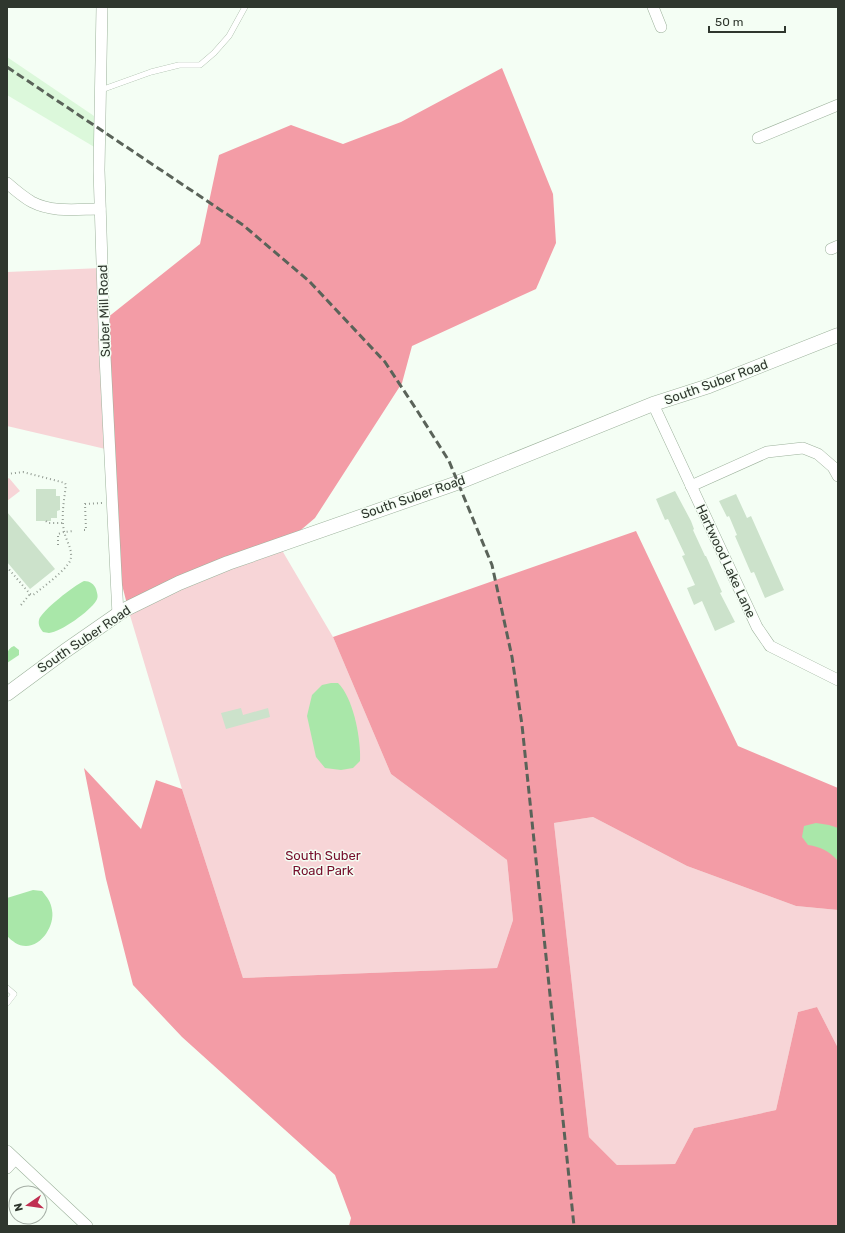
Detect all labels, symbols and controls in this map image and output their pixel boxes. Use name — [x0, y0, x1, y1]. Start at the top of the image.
scale bar — [709, 8, 785, 34]
text: 50 m — [715, 15, 743, 29]
street label: Suber Mill Road — [95, 264, 113, 358]
street label: South Suber Road — [662, 356, 770, 408]
street label: South Suber Road — [359, 472, 467, 522]
street label: Hartwood Lake Lane — [693, 502, 759, 620]
street label: South Suber Road — [35, 602, 133, 676]
park label: South Suber Road Park — [285, 848, 361, 878]
north arrow — [8, 1185, 48, 1225]
text: N — [12, 1202, 26, 1212]

